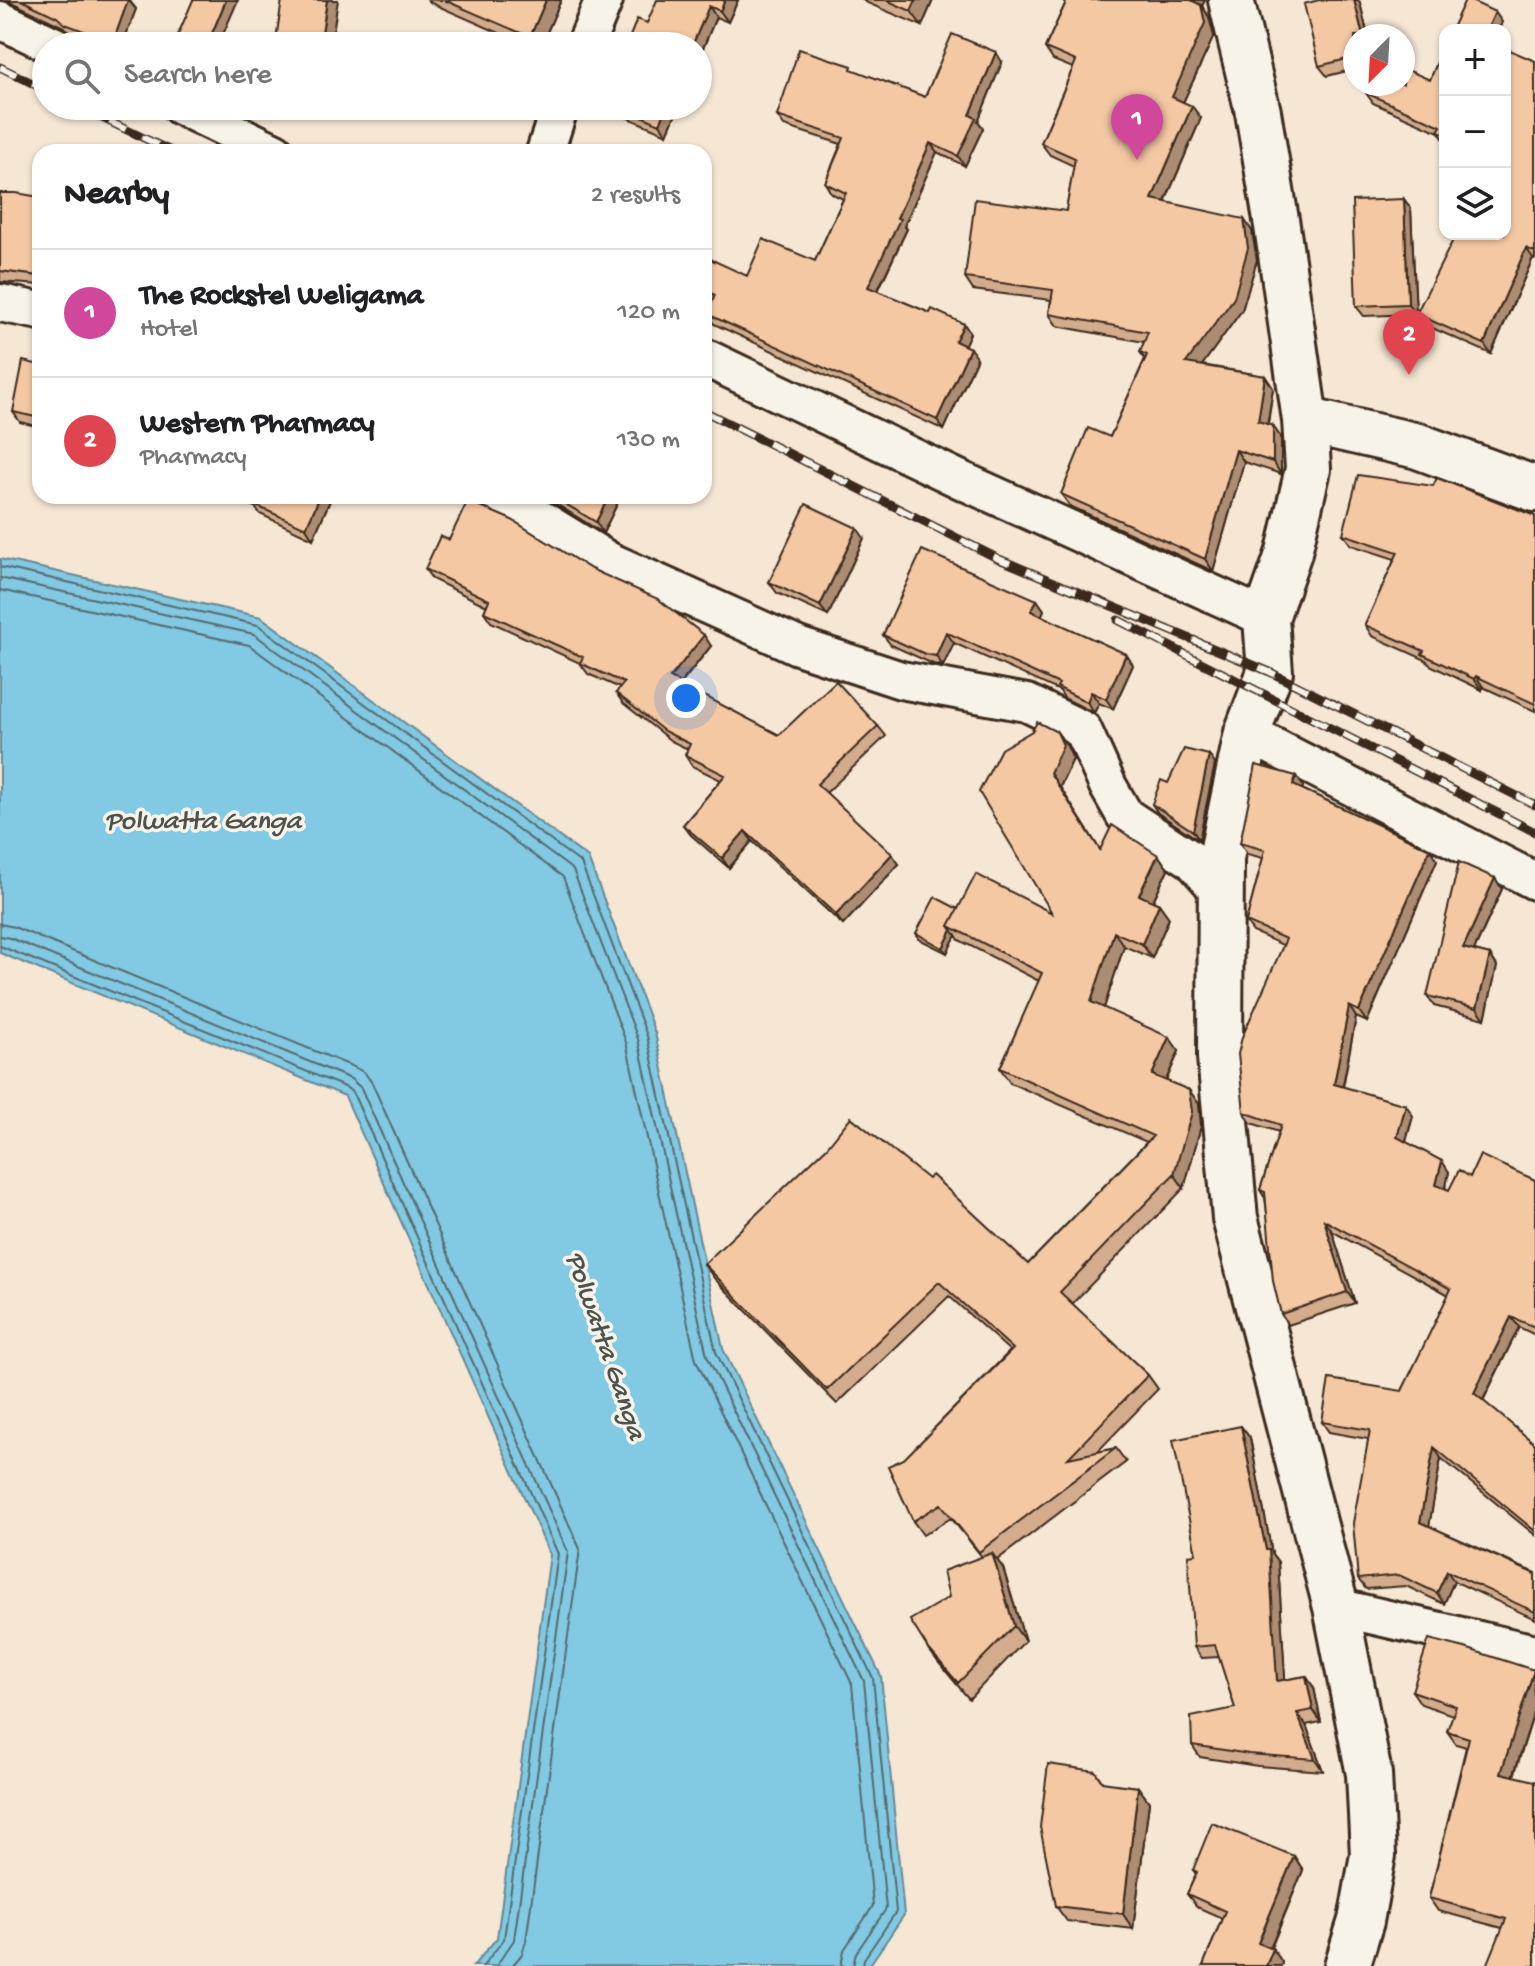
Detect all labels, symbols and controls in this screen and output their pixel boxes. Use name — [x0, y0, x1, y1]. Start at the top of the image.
north arrow — [1343, 24, 1415, 96]
map controls — [1439, 24, 1511, 240]
button: + — [1439, 24, 1511, 96]
search box — [32, 32, 712, 120]
icon: search — [60, 54, 104, 98]
text: Search here — [124, 59, 272, 94]
pin: 1 — [1111, 94, 1163, 160]
button: − — [1439, 96, 1511, 168]
button: layers — [1439, 168, 1511, 240]
text: Nearby — [64, 176, 169, 216]
text: 2 results — [591, 181, 680, 212]
text: The Rockstel Weligama — [140, 280, 423, 315]
text: 1 — [85, 298, 95, 329]
text: 120 m — [617, 298, 680, 329]
pin: 2 — [1383, 309, 1435, 375]
text: Hotel — [140, 315, 198, 346]
text: Western Pharmacy — [140, 408, 375, 443]
text: 2 — [84, 426, 96, 457]
text: 130 m — [617, 426, 680, 457]
text: Pharmacy — [140, 443, 246, 474]
your location — [666, 678, 706, 718]
water label: Polwatta Ganga — [105, 806, 303, 839]
water label: Polwatta Ganga — [556, 1248, 652, 1446]

